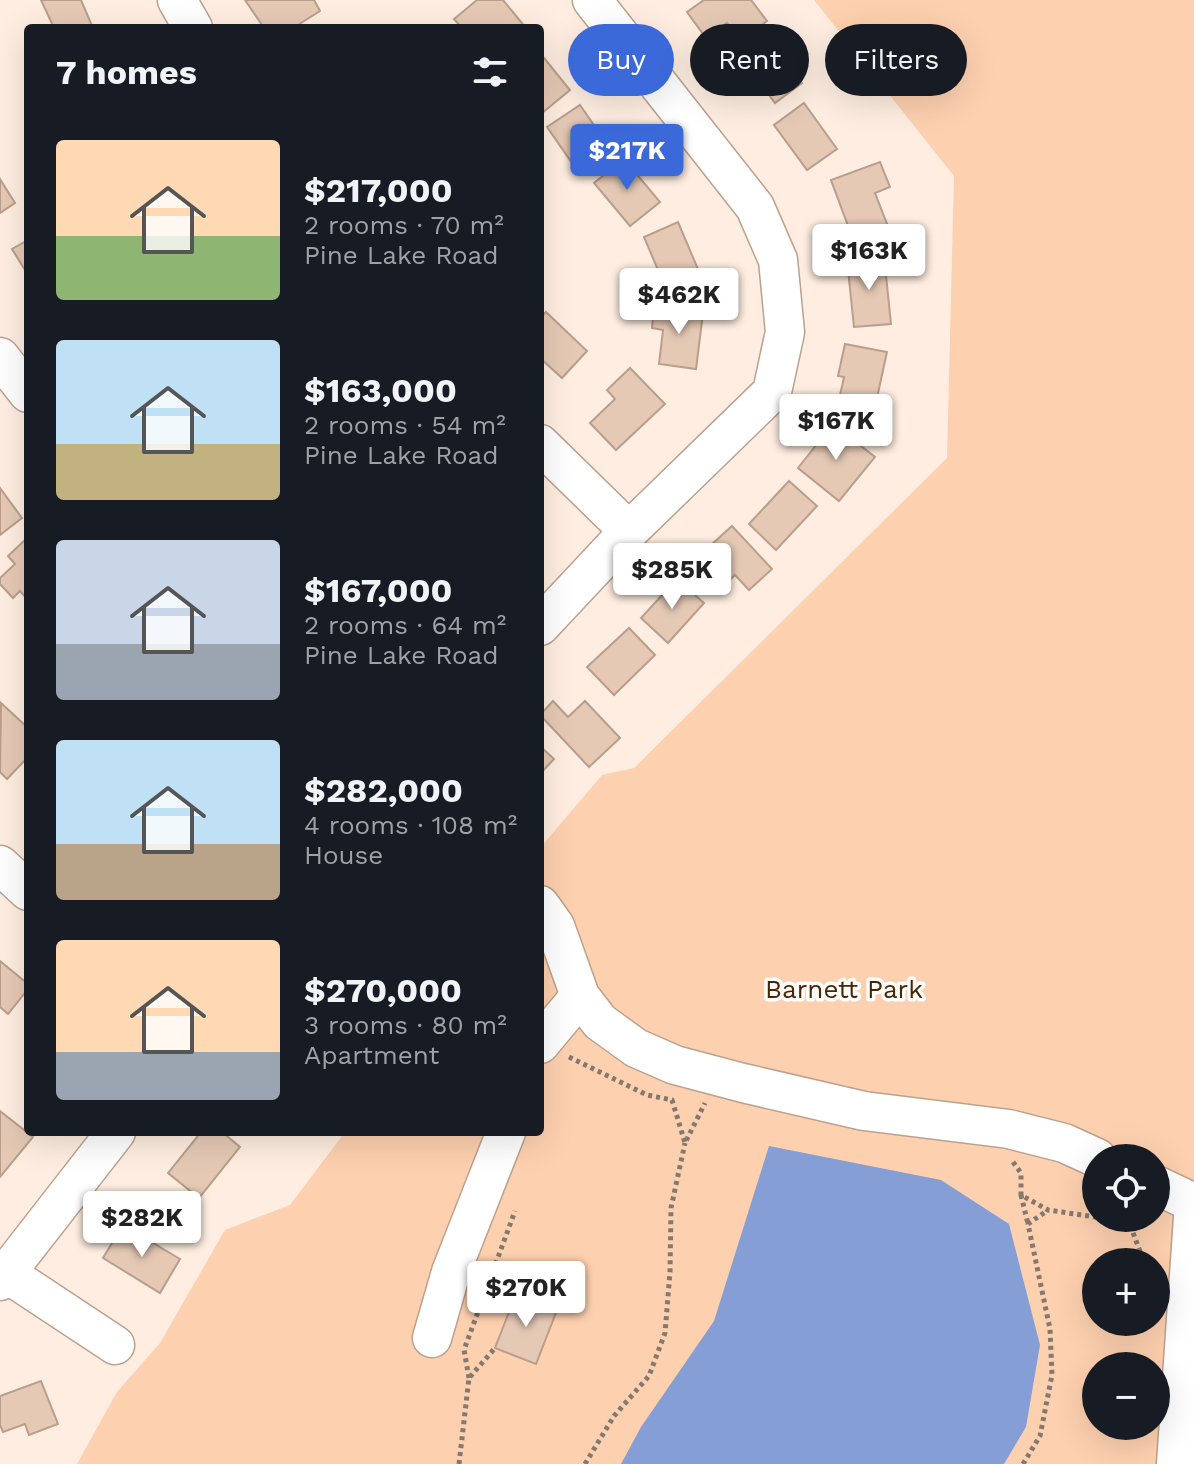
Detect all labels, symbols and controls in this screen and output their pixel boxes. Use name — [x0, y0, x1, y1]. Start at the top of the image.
chip: Buy — [568, 24, 674, 96]
chip: Rent — [690, 24, 809, 96]
chip: Filters — [825, 24, 967, 96]
icon: filters — [468, 50, 512, 94]
text: 7 homes — [56, 52, 197, 92]
pin: $217K — [571, 124, 683, 192]
text: $217K — [588, 135, 666, 165]
text: $217,000 — [304, 170, 453, 210]
icon: home — [120, 172, 216, 268]
text: 2 rooms · 70 m² — [304, 210, 504, 240]
pin: $163K — [813, 224, 925, 292]
text: $163K — [830, 235, 908, 265]
text: Pine Lake Road — [304, 240, 499, 270]
pin: $462K — [623, 268, 735, 336]
text: $462K — [638, 279, 721, 309]
text: $163,000 — [304, 370, 457, 410]
icon: home — [120, 372, 216, 468]
pin: $167K — [780, 394, 892, 462]
text: $167K — [797, 405, 875, 435]
text: 2 rooms · 54 m² — [304, 410, 506, 440]
text: Pine Lake Road — [304, 440, 499, 470]
pin: $285K — [616, 543, 728, 611]
text: $285K — [631, 554, 713, 584]
text: $167,000 — [304, 570, 452, 610]
icon: home — [120, 572, 216, 668]
text: 2 rooms · 64 m² — [304, 610, 506, 640]
text: Pine Lake Road — [304, 640, 499, 670]
text: $282,000 — [304, 770, 463, 810]
icon: home — [120, 772, 216, 868]
text: 4 rooms · 108 m² — [304, 810, 517, 840]
text: House — [304, 840, 383, 870]
text: $270,000 — [304, 970, 462, 1010]
icon: home — [120, 972, 216, 1068]
park label: Barnett Park — [765, 974, 923, 1004]
text: 3 rooms · 80 m² — [304, 1010, 507, 1040]
text: Apartment — [304, 1040, 440, 1070]
map controls — [1082, 1144, 1170, 1440]
button: locate — [1082, 1144, 1170, 1232]
pin: $282K — [86, 1191, 198, 1259]
text: $282K — [101, 1202, 183, 1232]
button: + — [1082, 1248, 1170, 1336]
pin: $270K — [470, 1261, 582, 1329]
text: $270K — [485, 1272, 567, 1302]
button: − — [1082, 1352, 1170, 1440]

